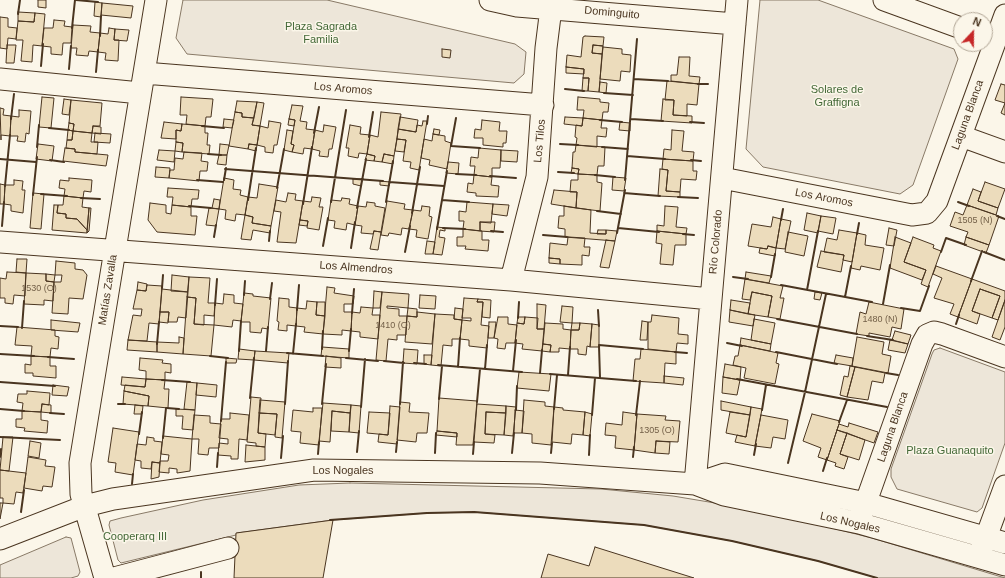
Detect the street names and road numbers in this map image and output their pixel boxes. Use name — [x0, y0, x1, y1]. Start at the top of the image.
street label: Dominguito — [584, 4, 640, 22]
street label: Laguna Blanca — [949, 78, 987, 152]
street label: Los Aromos — [313, 80, 373, 98]
street label: Los Tilos — [532, 119, 548, 163]
street label: Los Aromos — [794, 186, 854, 210]
street label: Río Colorado — [707, 209, 725, 275]
street label: Matías Zavalla — [96, 254, 120, 326]
street label: Los Almendros — [319, 259, 393, 277]
street label: Laguna Blanca — [875, 390, 911, 464]
street label: Los Nogales — [312, 464, 374, 478]
street label: Los Nogales — [819, 510, 881, 536]

